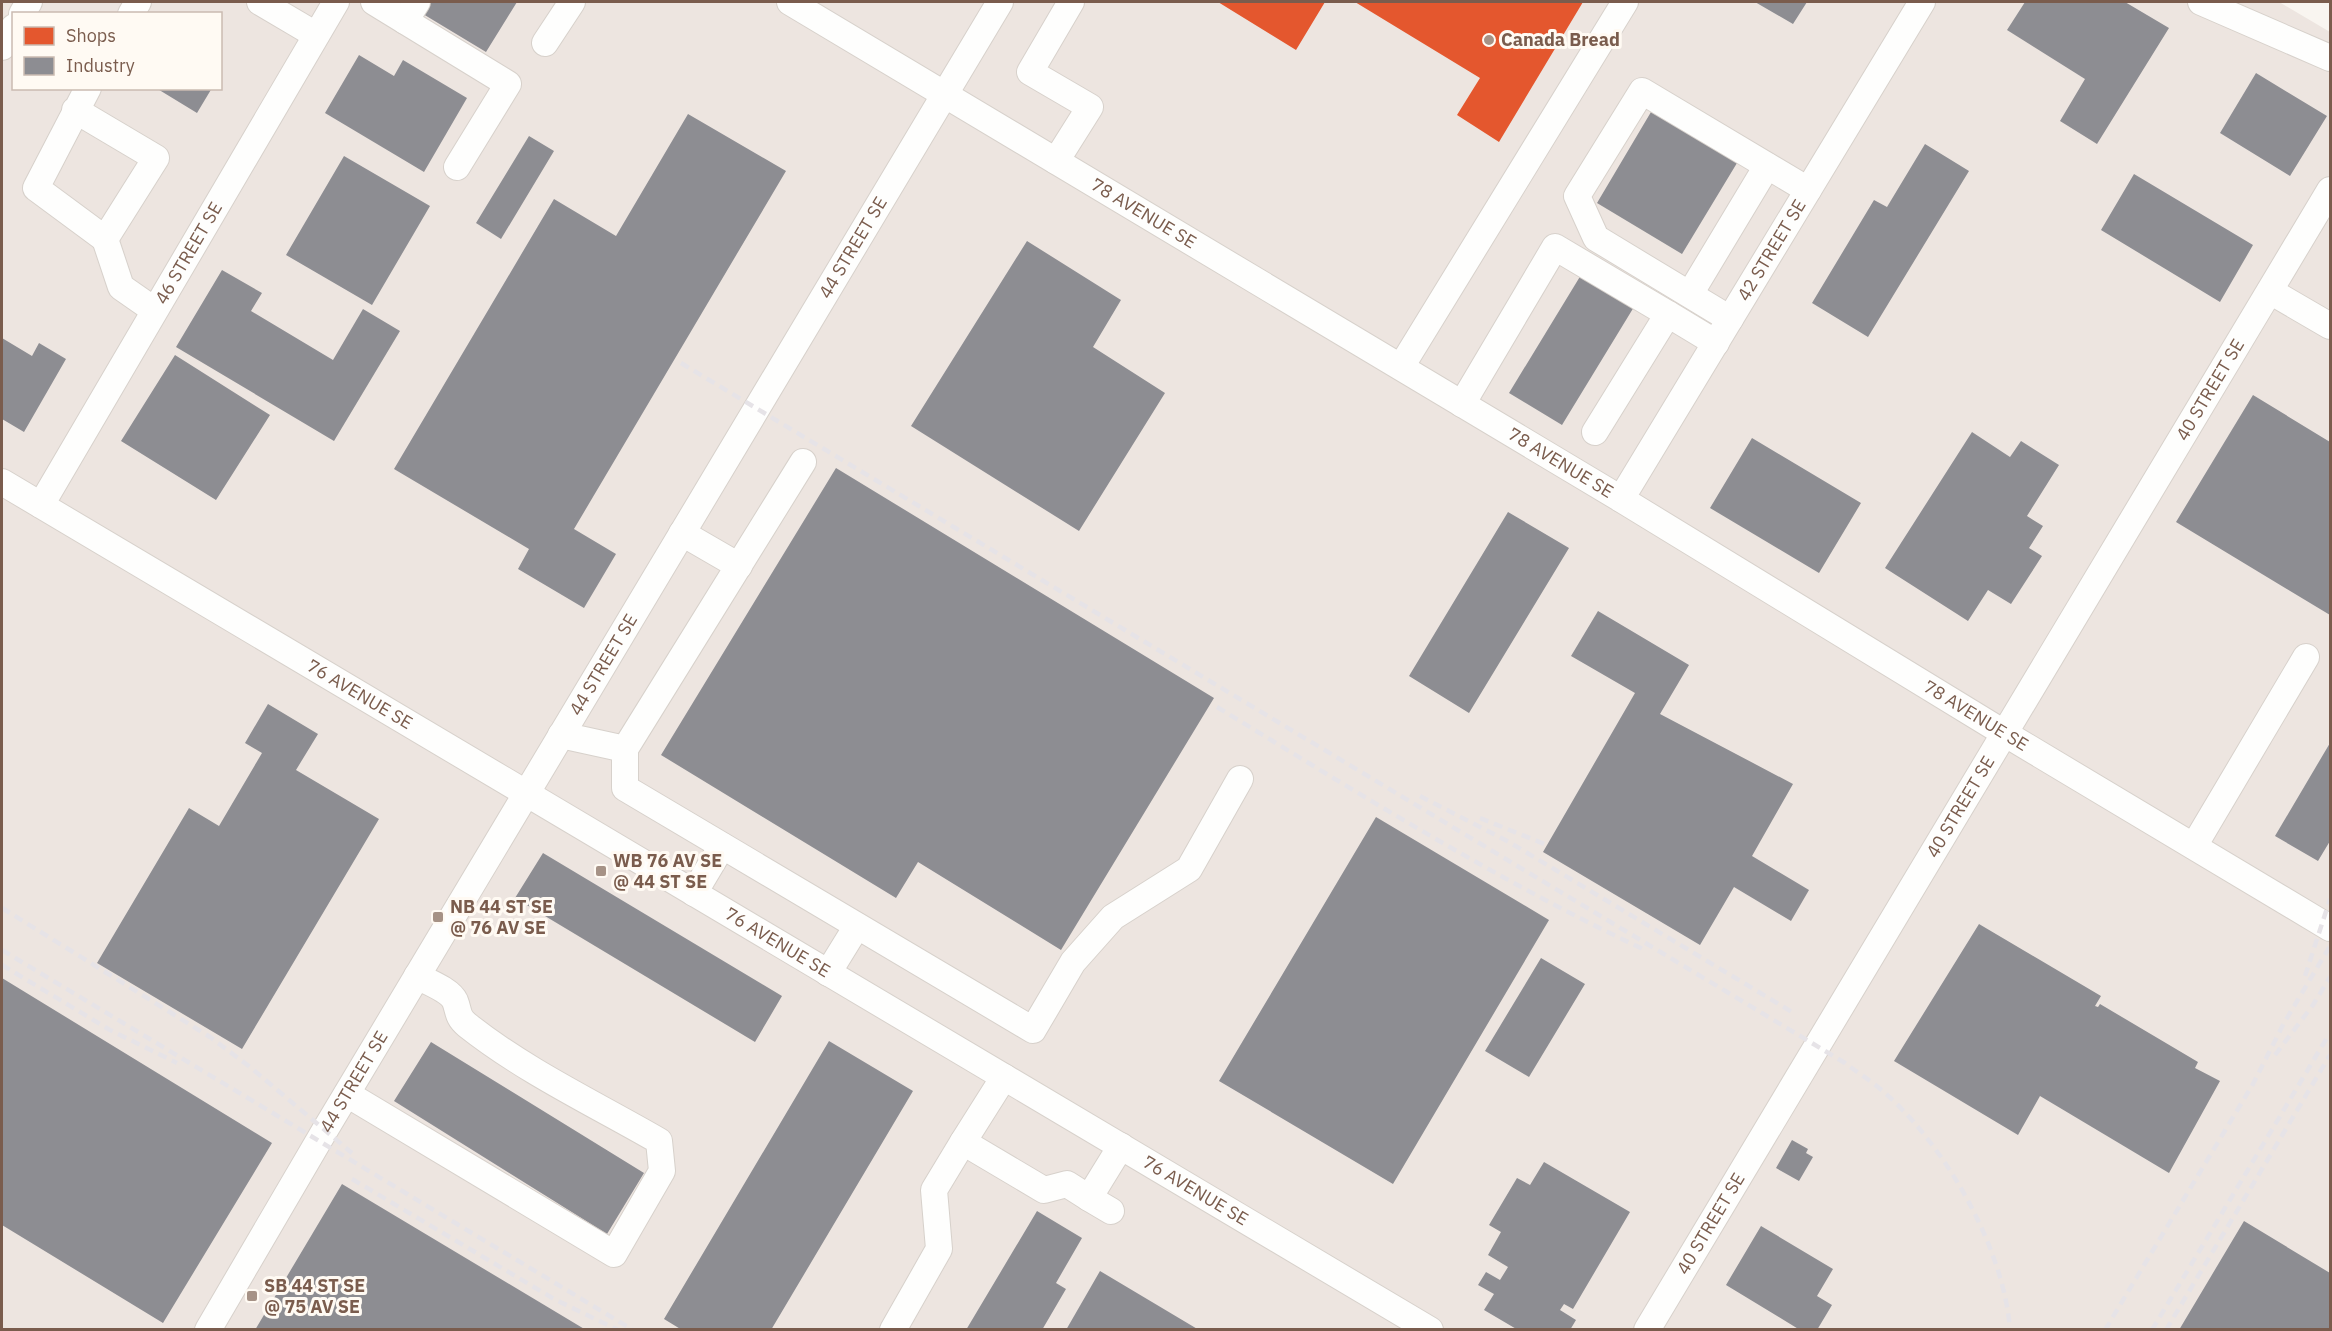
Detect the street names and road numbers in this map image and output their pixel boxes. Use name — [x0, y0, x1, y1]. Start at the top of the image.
street label: 78 AVENUE SE — [1087, 173, 1201, 253]
street label: 44 STREET SE — [813, 192, 892, 302]
street label: 42 STREET SE — [1732, 195, 1811, 305]
street label: 46 STREET SE — [149, 198, 227, 308]
street label: 40 STREET SE — [2171, 335, 2249, 445]
street label: 78 AVENUE SE — [1504, 422, 1618, 503]
street label: 44 STREET SE — [564, 609, 642, 719]
street label: 76 AVENUE SE — [303, 654, 417, 734]
street label: 78 AVENUE SE — [1919, 675, 2033, 756]
street label: 40 STREET SE — [1921, 751, 1999, 861]
street label: 76 AVENUE SE — [721, 902, 835, 982]
street label: 44 STREET SE — [314, 1026, 393, 1136]
street label: 76 AVENUE SE — [1139, 1150, 1253, 1230]
street label: 40 STREET SE — [1671, 1168, 1750, 1278]

